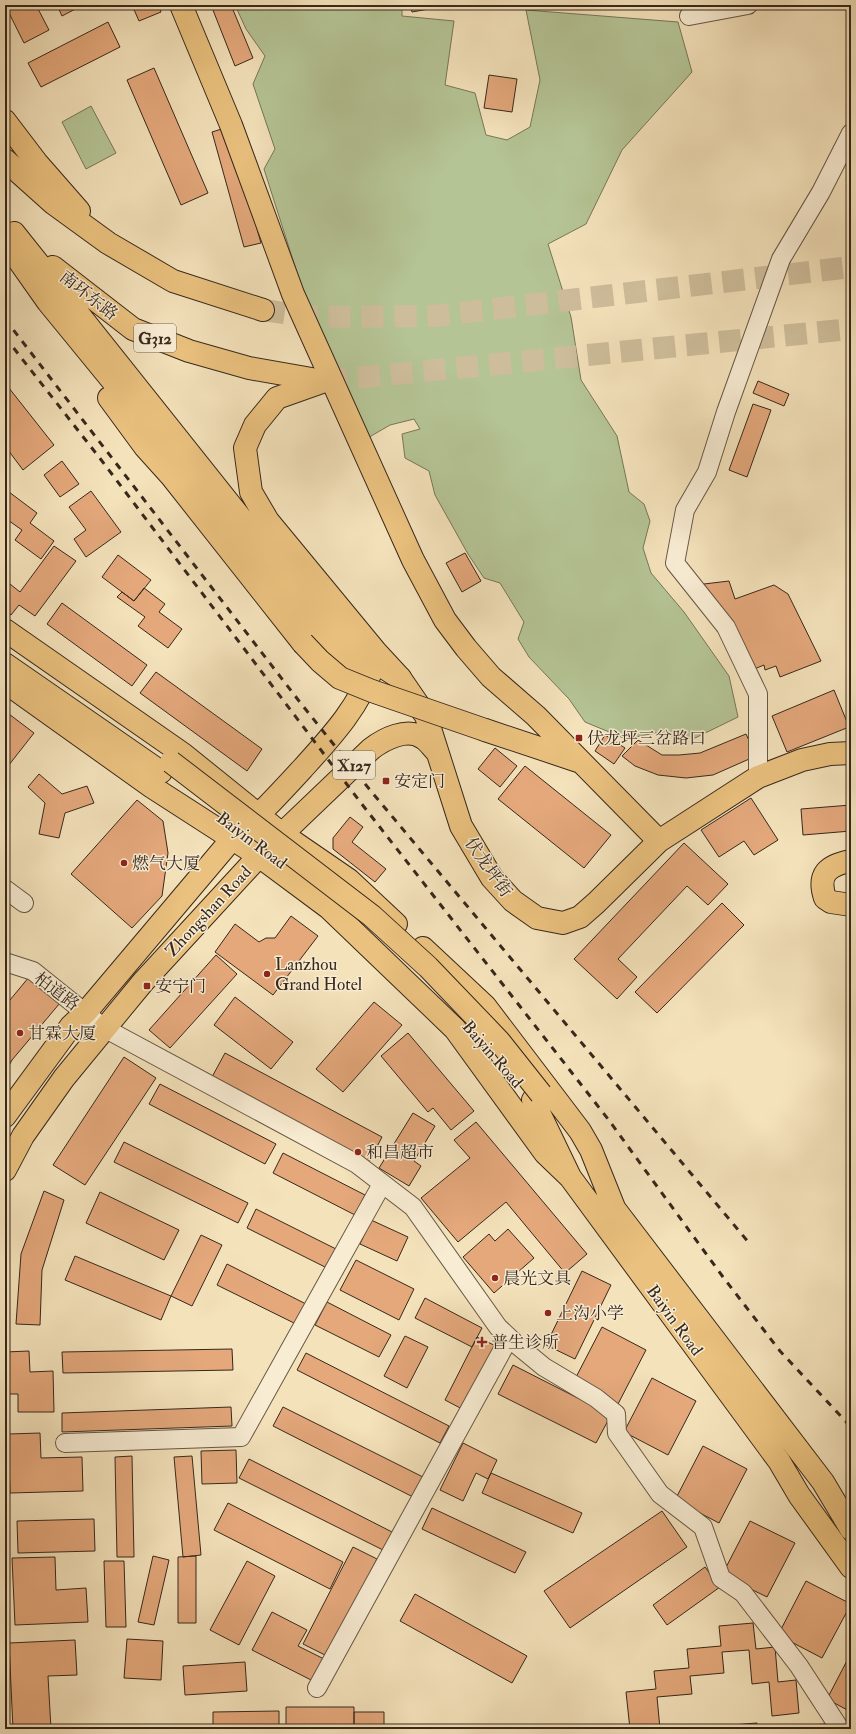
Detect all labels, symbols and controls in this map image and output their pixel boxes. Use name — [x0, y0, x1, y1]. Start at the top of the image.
street label: 南环东路 — [55, 266, 122, 325]
road number: G312 — [134, 324, 176, 352]
place label: 伏龙坪三岔路口 — [587, 728, 706, 749]
marker: 伏龙坪三岔路口 — [574, 733, 584, 743]
road number: X127 — [333, 751, 375, 779]
place label: 安定门 — [394, 771, 445, 792]
marker: 安定门 — [381, 776, 391, 786]
street label: Baiyin Road — [212, 807, 291, 875]
street label: 伏龙坪街 — [460, 833, 517, 901]
place label: 燃气大厦 — [132, 853, 200, 874]
marker: 燃气大厦 — [119, 858, 129, 868]
street label: Zhongshan Road — [161, 861, 256, 961]
place label: Lanzhou Grand Hotel — [275, 954, 363, 995]
street label: 柏道路 — [30, 968, 83, 1015]
marker: Lanzhou Grand Hotel — [262, 969, 272, 979]
place label: 安宁门 — [155, 976, 206, 997]
marker: 安宁门 — [142, 981, 152, 991]
street label: Baiyin Road — [457, 1016, 528, 1093]
place label: 甘霖大厦 — [28, 1023, 96, 1044]
marker: 甘霖大厦 — [15, 1028, 25, 1038]
place label: 和昌超市 — [366, 1142, 434, 1163]
marker: 和昌超市 — [353, 1147, 363, 1157]
place label: 晨光文具 — [503, 1268, 571, 1289]
marker: 晨光文具 — [490, 1273, 500, 1283]
street label: Baiyin Road — [641, 1281, 708, 1361]
place label: 上沟小学 — [556, 1303, 624, 1324]
marker: 上沟小学 — [543, 1308, 553, 1318]
place label: 普生诊所 — [491, 1332, 559, 1353]
marker: 普生诊所 — [476, 1336, 488, 1348]

